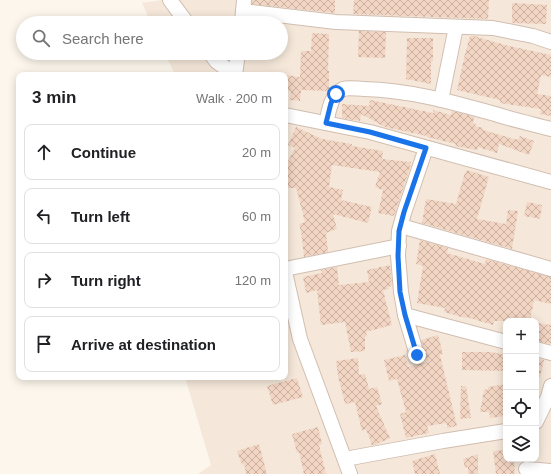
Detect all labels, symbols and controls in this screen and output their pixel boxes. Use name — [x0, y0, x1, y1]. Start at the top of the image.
search box — [16, 16, 288, 60]
icon: search — [30, 27, 52, 49]
text: Search here — [62, 30, 144, 47]
route start — [327, 85, 345, 103]
text: 3 min — [32, 88, 76, 107]
text: Walk · 200 m — [196, 91, 272, 106]
icon: ahead — [33, 141, 55, 163]
text: Continue — [71, 144, 136, 161]
text: 20 m — [242, 145, 271, 160]
icon: left — [33, 205, 55, 227]
text: Turn left — [71, 208, 130, 225]
text: 60 m — [242, 209, 271, 224]
icon: right — [33, 269, 55, 291]
text: Turn right — [71, 272, 141, 289]
text: 120 m — [235, 273, 271, 288]
map controls — [503, 318, 539, 462]
button: + — [503, 318, 539, 354]
icon: arrive — [33, 333, 55, 355]
text: Arrive at destination — [71, 336, 216, 353]
route end — [408, 346, 426, 364]
button: − — [503, 354, 539, 390]
button: locate — [503, 390, 539, 426]
button: layers — [503, 426, 539, 462]

